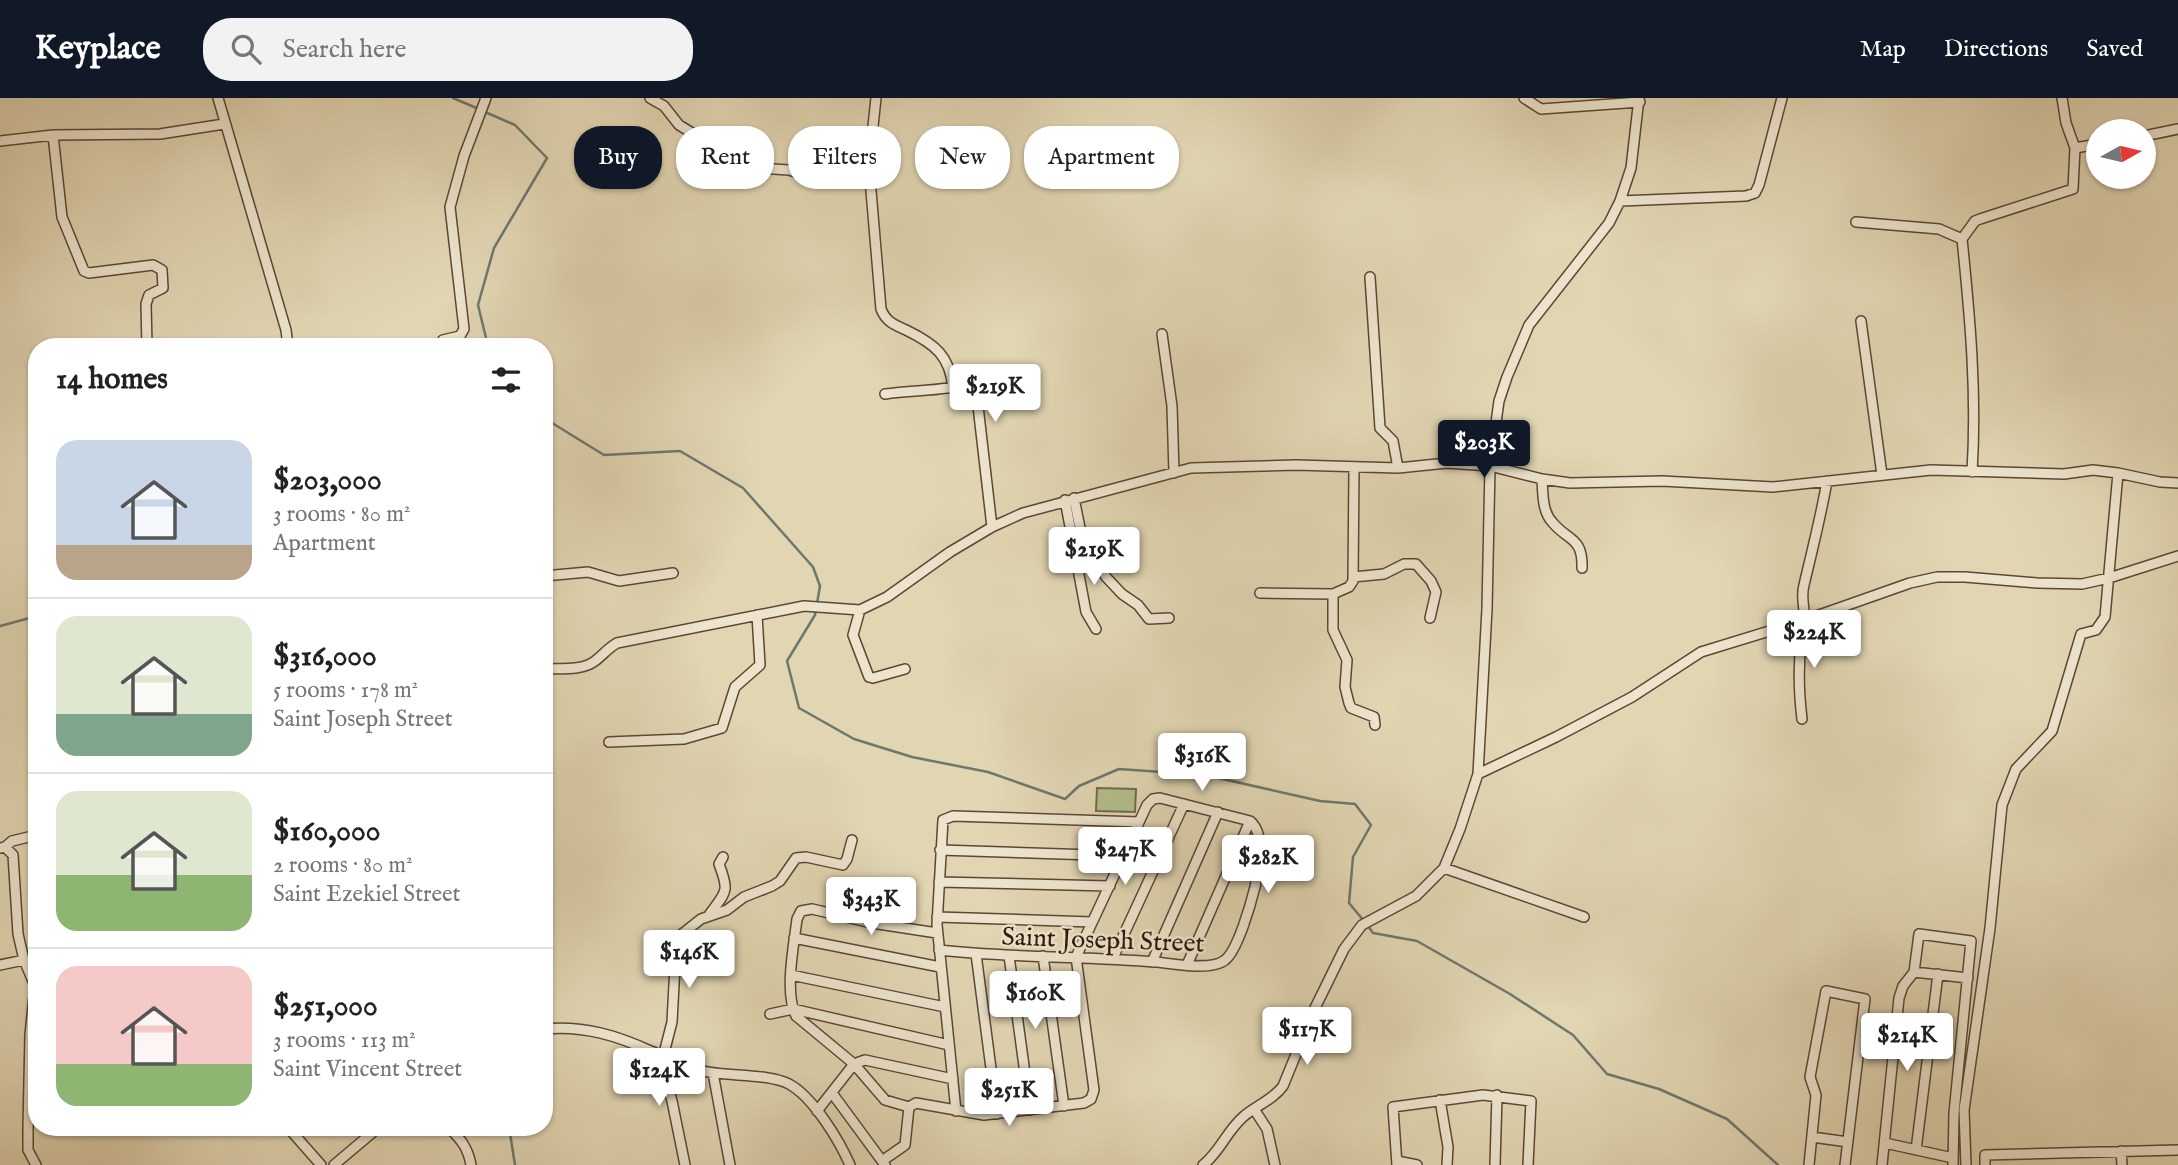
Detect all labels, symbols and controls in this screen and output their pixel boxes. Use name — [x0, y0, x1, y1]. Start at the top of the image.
search box — [203, 18, 693, 81]
text: Keyplace — [35, 28, 161, 70]
icon: search — [227, 30, 265, 68]
text: Search here — [283, 33, 407, 66]
text: Map — [1860, 34, 1906, 65]
text: Directions — [1944, 34, 2048, 65]
text: Saved — [2086, 34, 2143, 65]
north arrow — [2086, 119, 2156, 189]
map controls — [2086, 119, 2156, 189]
chip: Buy — [574, 126, 662, 189]
chip: Rent — [676, 126, 774, 189]
chip: Filters — [788, 126, 901, 189]
chip: New — [915, 126, 1010, 189]
chip: Apartment — [1024, 126, 1179, 189]
text: 14 homes — [56, 361, 168, 399]
icon: filters — [487, 361, 525, 399]
pin: $219K — [946, 364, 1044, 424]
text: $219K — [966, 372, 1024, 401]
pin: $203K — [1435, 420, 1533, 480]
text: $203K — [1454, 428, 1514, 457]
text: $203,000 — [273, 462, 382, 500]
icon: home — [112, 468, 196, 552]
text: 3 rooms · 80 m² — [273, 500, 410, 529]
pin: $219K — [1045, 528, 1143, 587]
text: Apartment — [273, 529, 376, 558]
text: $219K — [1065, 535, 1123, 564]
pin: $224K — [1765, 610, 1863, 670]
text: $224K — [1783, 618, 1845, 647]
text: $316,000 — [273, 638, 377, 676]
icon: home — [112, 644, 196, 728]
text: 5 rooms · 178 m² — [273, 676, 418, 705]
text: Saint Joseph Street — [273, 705, 453, 734]
pin: $316K — [1153, 734, 1251, 793]
text: $316K — [1174, 741, 1230, 770]
text: $160,000 — [273, 813, 380, 851]
icon: home — [112, 819, 196, 903]
pin: $247K — [1076, 828, 1174, 887]
text: $247K — [1094, 835, 1156, 864]
pin: $282K — [1219, 836, 1317, 895]
text: $282K — [1238, 843, 1298, 872]
text: 2 rooms · 80 m² — [273, 851, 413, 880]
pin: $343K — [822, 878, 920, 937]
text: Saint Ezekiel Street — [273, 880, 461, 909]
text: $343K — [842, 885, 900, 914]
street label: Saint Joseph Street — [1001, 920, 1205, 961]
pin: $146K — [640, 930, 738, 990]
text: $146K — [660, 938, 718, 967]
pin: $160K — [986, 972, 1084, 1031]
text: $160K — [1006, 979, 1064, 1008]
text: $251,000 — [273, 988, 378, 1026]
icon: home — [112, 994, 196, 1078]
pin: $117K — [1258, 1007, 1356, 1067]
pin: $214K — [1858, 1014, 1956, 1073]
text: $117K — [1278, 1015, 1336, 1044]
text: $214K — [1877, 1021, 1937, 1050]
text: 3 rooms · 113 m² — [273, 1026, 416, 1055]
pin: $124K — [610, 1048, 708, 1108]
text: Saint Vincent Street — [273, 1055, 462, 1084]
text: $124K — [629, 1056, 689, 1085]
pin: $251K — [960, 1068, 1058, 1128]
text: $251K — [981, 1076, 1038, 1105]

